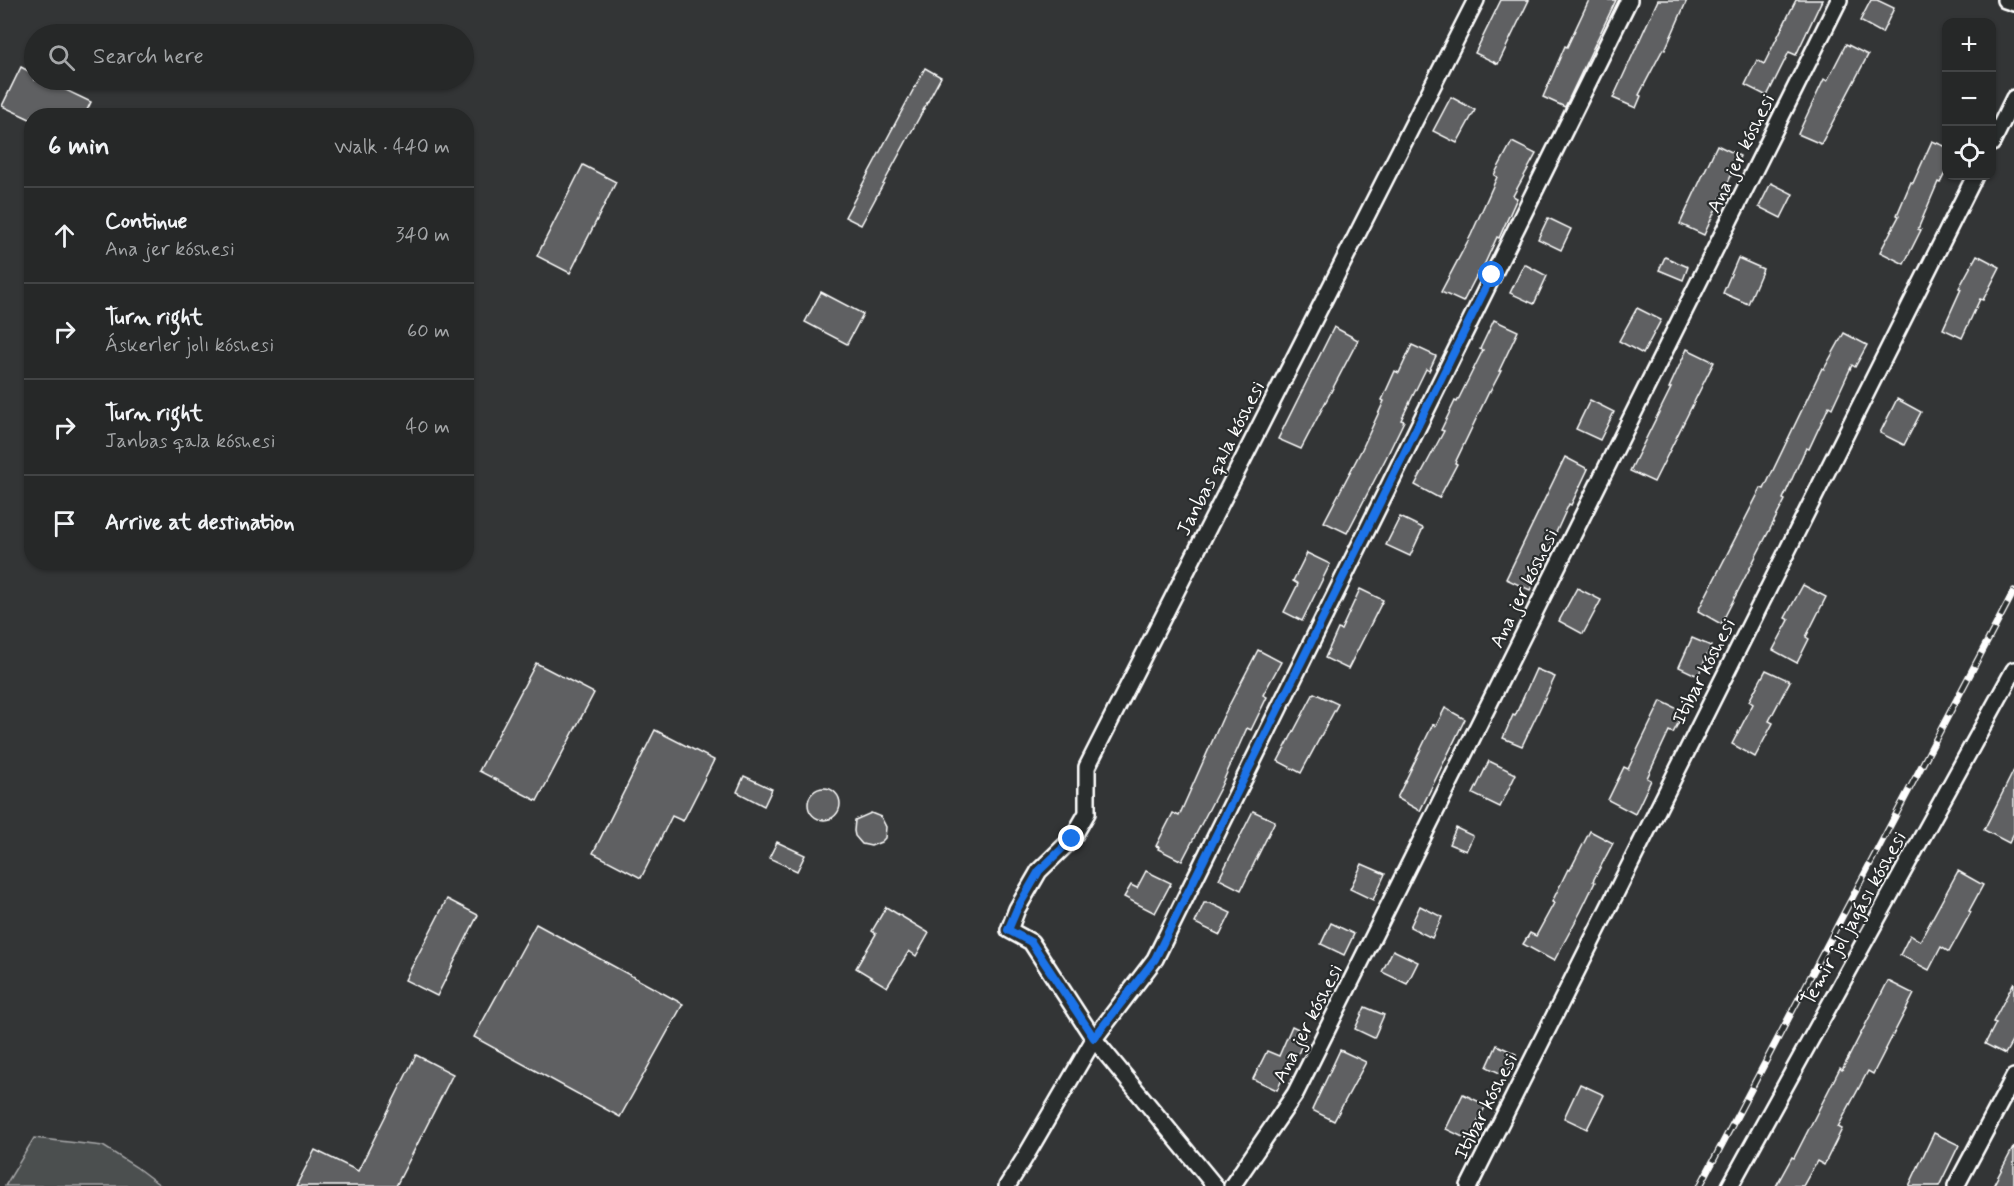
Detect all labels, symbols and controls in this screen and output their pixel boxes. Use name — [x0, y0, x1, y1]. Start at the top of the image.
map controls — [1942, 18, 1996, 180]
button: + — [1942, 18, 1996, 72]
search box — [24, 24, 474, 90]
icon: search — [45, 41, 78, 74]
text: Search here — [93, 43, 204, 71]
button: − — [1942, 72, 1996, 126]
street label: Ana jer kóshesi — [1701, 90, 1782, 218]
button: locate — [1942, 126, 1996, 180]
text: 6 min — [48, 130, 110, 164]
text: Walk · 440 m — [334, 134, 450, 161]
text: Continue — [105, 208, 187, 236]
icon: ahead — [48, 219, 81, 252]
text: 340 m — [395, 222, 450, 249]
text: Ana jer kóshesi — [105, 236, 235, 263]
route start — [1478, 261, 1504, 287]
text: Turn right — [105, 304, 203, 332]
icon: right — [48, 315, 81, 348]
text: 60 m — [407, 318, 450, 345]
text: Áskerler jolı kóshesi — [105, 332, 274, 359]
street label: Janbas qala kóshesi — [1171, 377, 1272, 541]
text: Turn right — [105, 400, 203, 428]
icon: right — [48, 411, 81, 444]
text: 40 m — [406, 414, 450, 441]
text: Janbas qala kóshesi — [105, 428, 275, 455]
icon: arrive — [48, 507, 81, 540]
text: Arrive at destination — [105, 509, 295, 537]
street label: Ana jer kóshesi — [1484, 525, 1565, 653]
street label: Itibar kóshesi — [1666, 614, 1743, 729]
route end — [1058, 825, 1084, 851]
street label: Temir jol jaǵası kóshesi — [1795, 827, 1914, 1011]
street label: Ana jer kóshesi — [1267, 960, 1350, 1088]
street label: Itibar kóshesi — [1448, 1049, 1525, 1164]

